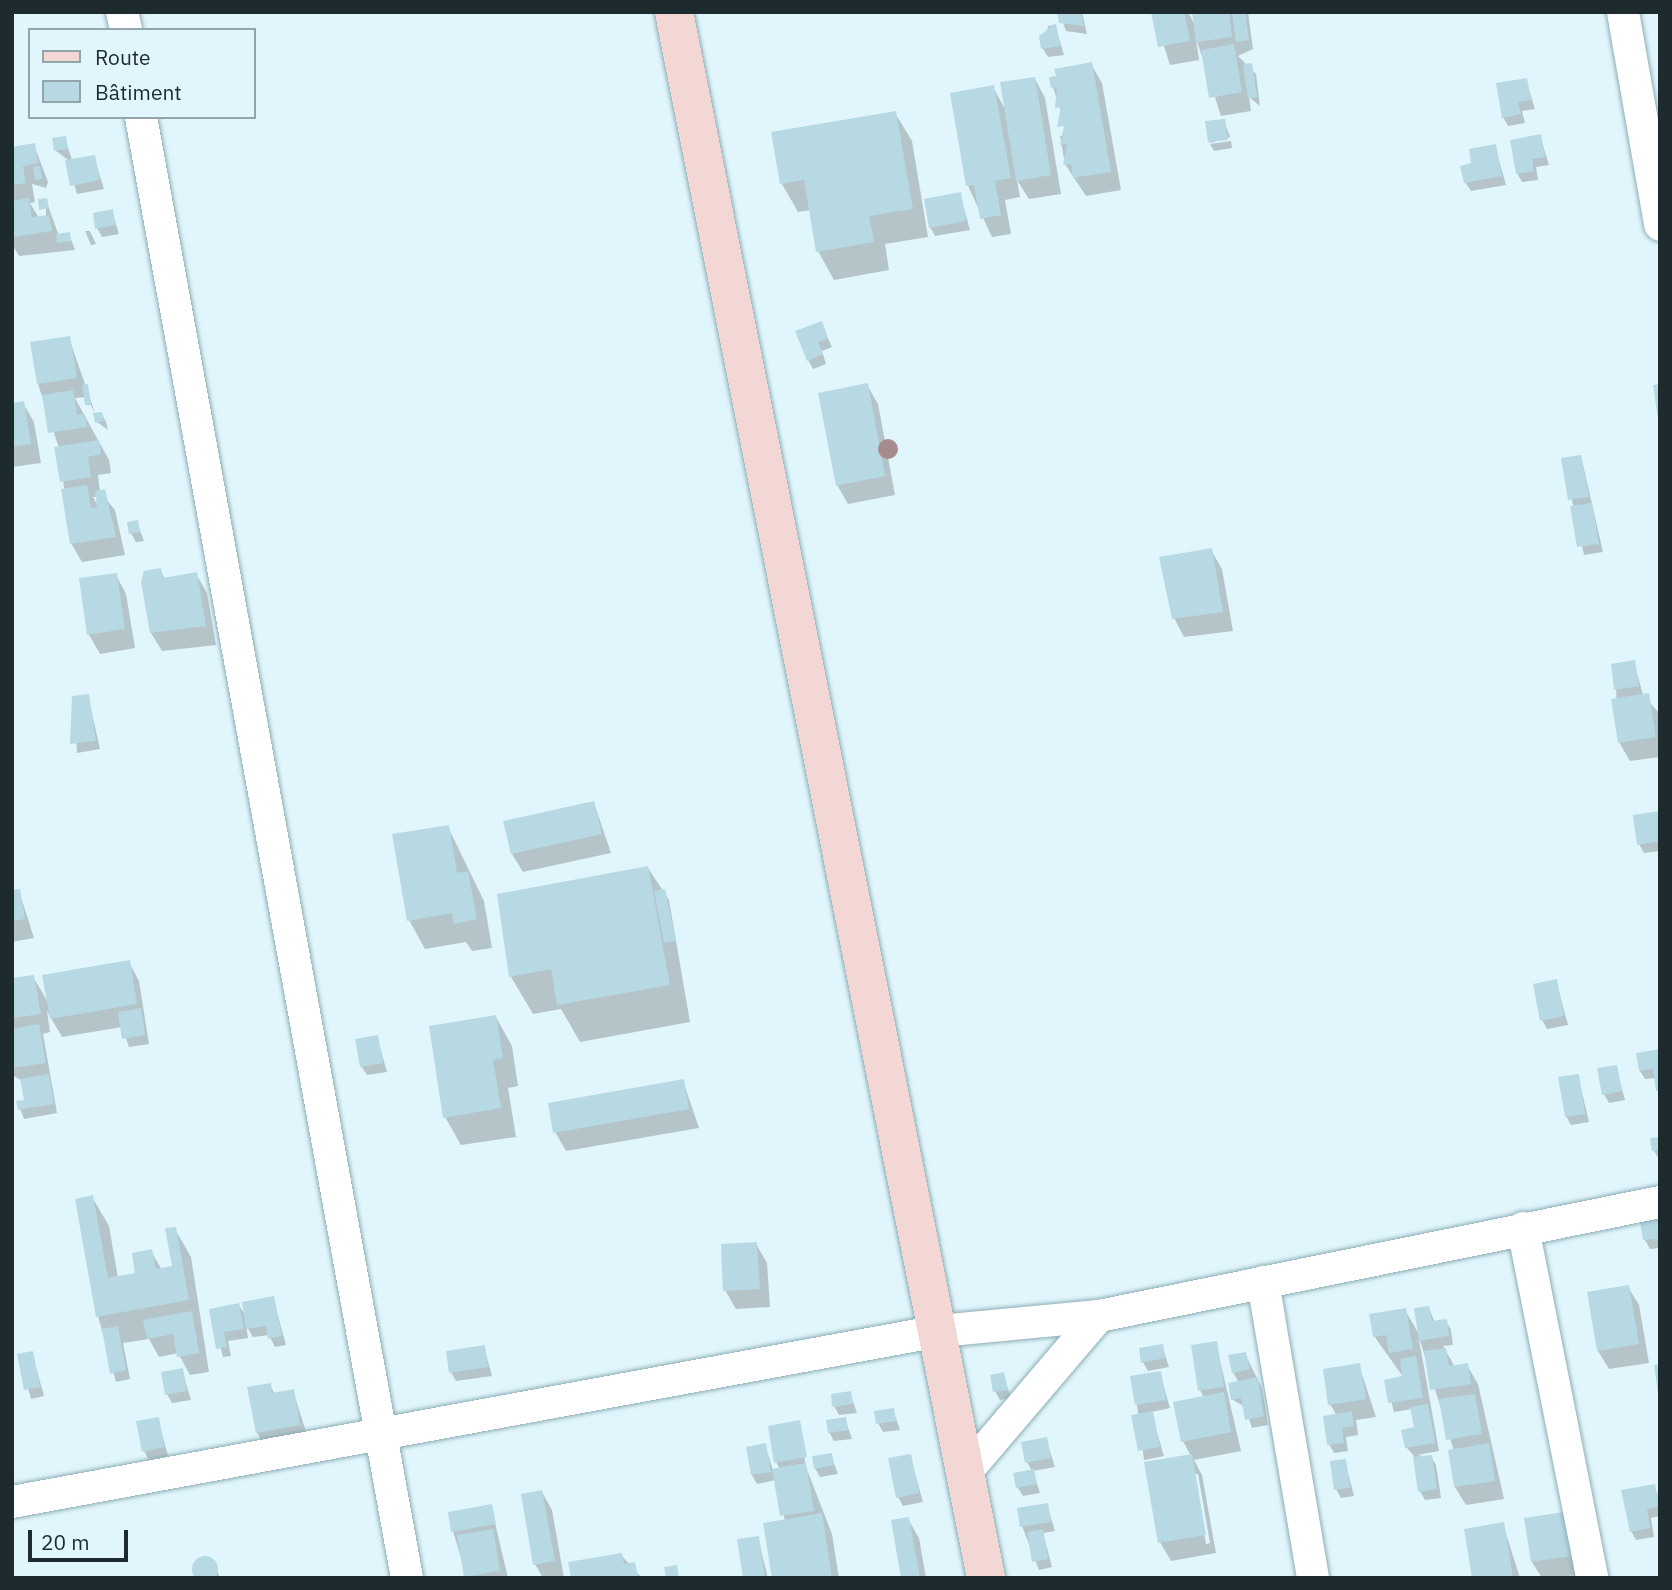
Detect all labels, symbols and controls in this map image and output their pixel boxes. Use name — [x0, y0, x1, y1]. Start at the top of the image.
legend — [28, 28, 256, 119]
text: Route — [95, 43, 151, 71]
text: Bâtiment — [95, 78, 182, 106]
scale bar — [32, 1516, 131, 1560]
text: 20 m — [41, 1528, 90, 1556]

